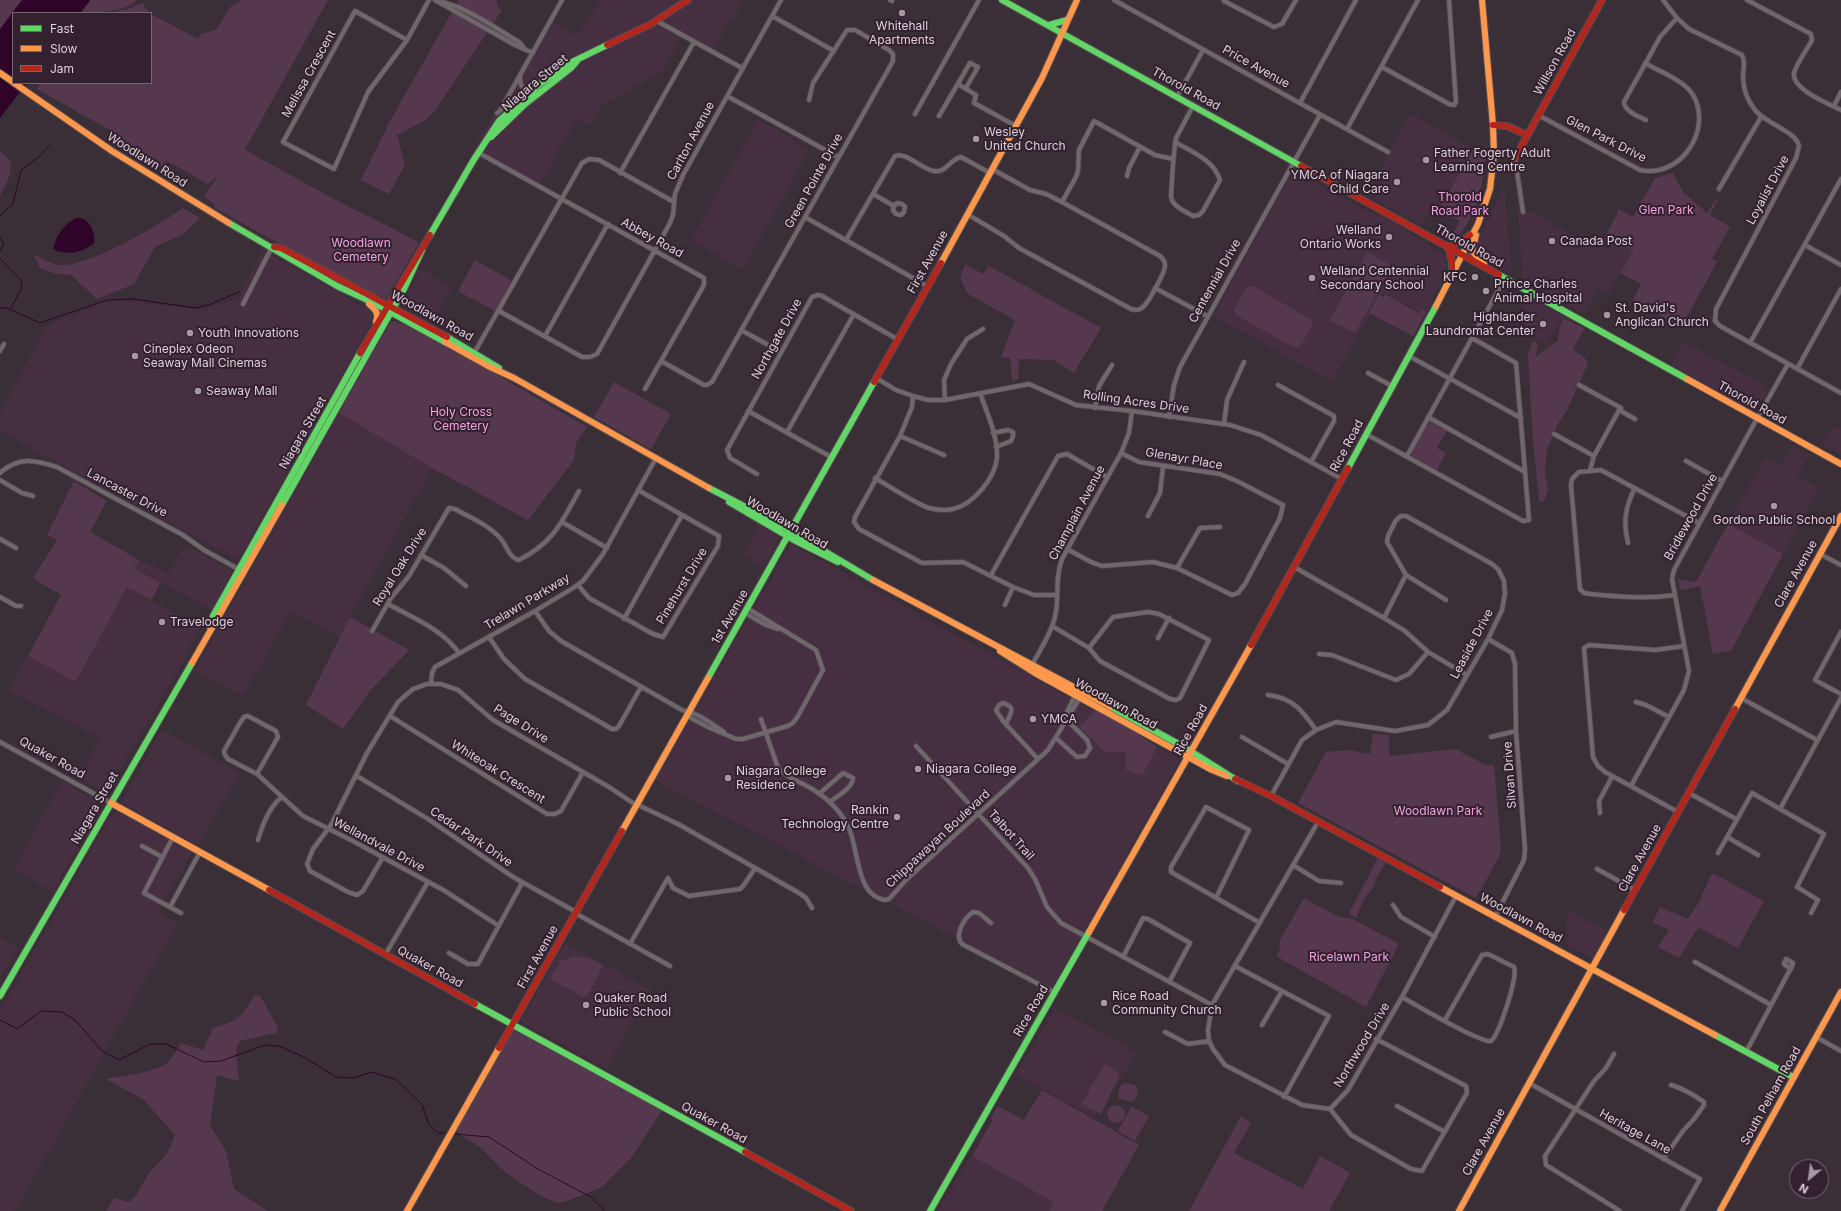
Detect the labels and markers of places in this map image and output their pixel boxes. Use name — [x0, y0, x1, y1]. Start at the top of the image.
marker: Whitehall Apartments — [897, 8, 907, 18]
place label: Whitehall Apartments — [869, 19, 935, 47]
place label: Wesley United Church — [984, 125, 1066, 153]
marker: Wesley United Church — [971, 134, 981, 144]
place label: Father Fogerty Adult Learning Centre — [1434, 146, 1550, 174]
marker: Father Fogerty Adult Learning Centre — [1421, 155, 1431, 165]
place label: YMCA of Niagara Child Care — [1291, 168, 1389, 196]
marker: YMCA of Niagara Child Care — [1392, 177, 1402, 187]
place label: Welland Ontario Works — [1300, 223, 1381, 251]
marker: Welland Ontario Works — [1384, 232, 1394, 242]
place label: Canada Post — [1560, 234, 1632, 248]
marker: Canada Post — [1547, 236, 1557, 246]
place label: Welland Centennial Secondary School — [1320, 264, 1429, 292]
place label: KFC — [1443, 270, 1467, 284]
marker: KFC — [1470, 272, 1480, 282]
marker: Welland Centennial Secondary School — [1307, 273, 1317, 283]
place label: Prince Charles Animal Hospital — [1494, 277, 1582, 305]
marker: Prince Charles Animal Hospital — [1481, 286, 1491, 296]
place label: St. David's Anglican Church — [1615, 301, 1709, 329]
place label: Highlander Laundromat Center — [1426, 310, 1535, 338]
marker: St. David's Anglican Church — [1602, 310, 1612, 320]
marker: Highlander Laundromat Center — [1538, 319, 1548, 329]
place label: Youth Innovations — [198, 326, 299, 340]
marker: Youth Innovations — [185, 328, 195, 338]
place label: Cineplex Odeon Seaway Mall Cinemas — [143, 342, 267, 370]
marker: Cineplex Odeon Seaway Mall Cinemas — [130, 351, 140, 361]
place label: Seaway Mall — [206, 384, 277, 398]
marker: Seaway Mall — [193, 386, 203, 396]
marker: Gordon Public School — [1769, 501, 1779, 511]
place label: Gordon Public School — [1713, 513, 1835, 527]
place label: Travelodge — [170, 615, 233, 629]
marker: Travelodge — [157, 617, 167, 627]
place label: YMCA — [1041, 712, 1077, 726]
marker: YMCA — [1028, 714, 1038, 724]
place label: Niagara College — [926, 762, 1017, 776]
place label: Niagara College Residence — [736, 764, 827, 792]
marker: Niagara College — [913, 764, 923, 774]
marker: Niagara College Residence — [723, 773, 733, 783]
place label: Rankin Technology Centre — [781, 803, 889, 831]
marker: Rankin Technology Centre — [892, 812, 902, 822]
place label: Rice Road Community Church — [1112, 989, 1222, 1017]
place label: Quaker Road Public School — [594, 991, 671, 1019]
marker: Rice Road Community Church — [1099, 998, 1109, 1008]
marker: Quaker Road Public School — [581, 1000, 591, 1010]

